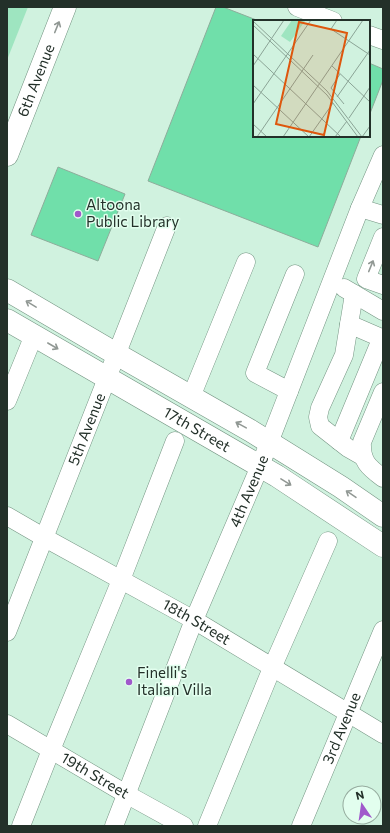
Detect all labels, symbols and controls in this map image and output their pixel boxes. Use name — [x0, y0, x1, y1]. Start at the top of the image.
inset map — [253, 20, 370, 137]
one-way arrow — [54, 22, 62, 34]
street label: 6th Avenue — [13, 41, 58, 119]
place label: Altoona Public Library — [86, 195, 180, 230]
marker: Altoona Public Library — [73, 209, 83, 219]
one-way arrow — [367, 261, 375, 273]
one-way arrow — [25, 300, 37, 308]
one-way arrow — [47, 343, 59, 351]
street label: 5th Avenue — [64, 390, 108, 468]
street label: 17th Street — [160, 402, 234, 455]
one-way arrow — [235, 421, 247, 428]
street label: 4th Avenue — [225, 452, 271, 530]
one-way arrow — [280, 478, 291, 486]
one-way arrow — [346, 490, 357, 498]
street label: 18th Street — [160, 594, 234, 648]
place label: Finelli's Italian Villa — [137, 663, 212, 698]
marker: Finelli's Italian Villa — [124, 677, 134, 687]
street label: 3rd Avenue — [318, 689, 364, 766]
street label: 19th Street — [58, 748, 133, 802]
north arrow — [342, 785, 382, 825]
text: N — [354, 788, 365, 802]

